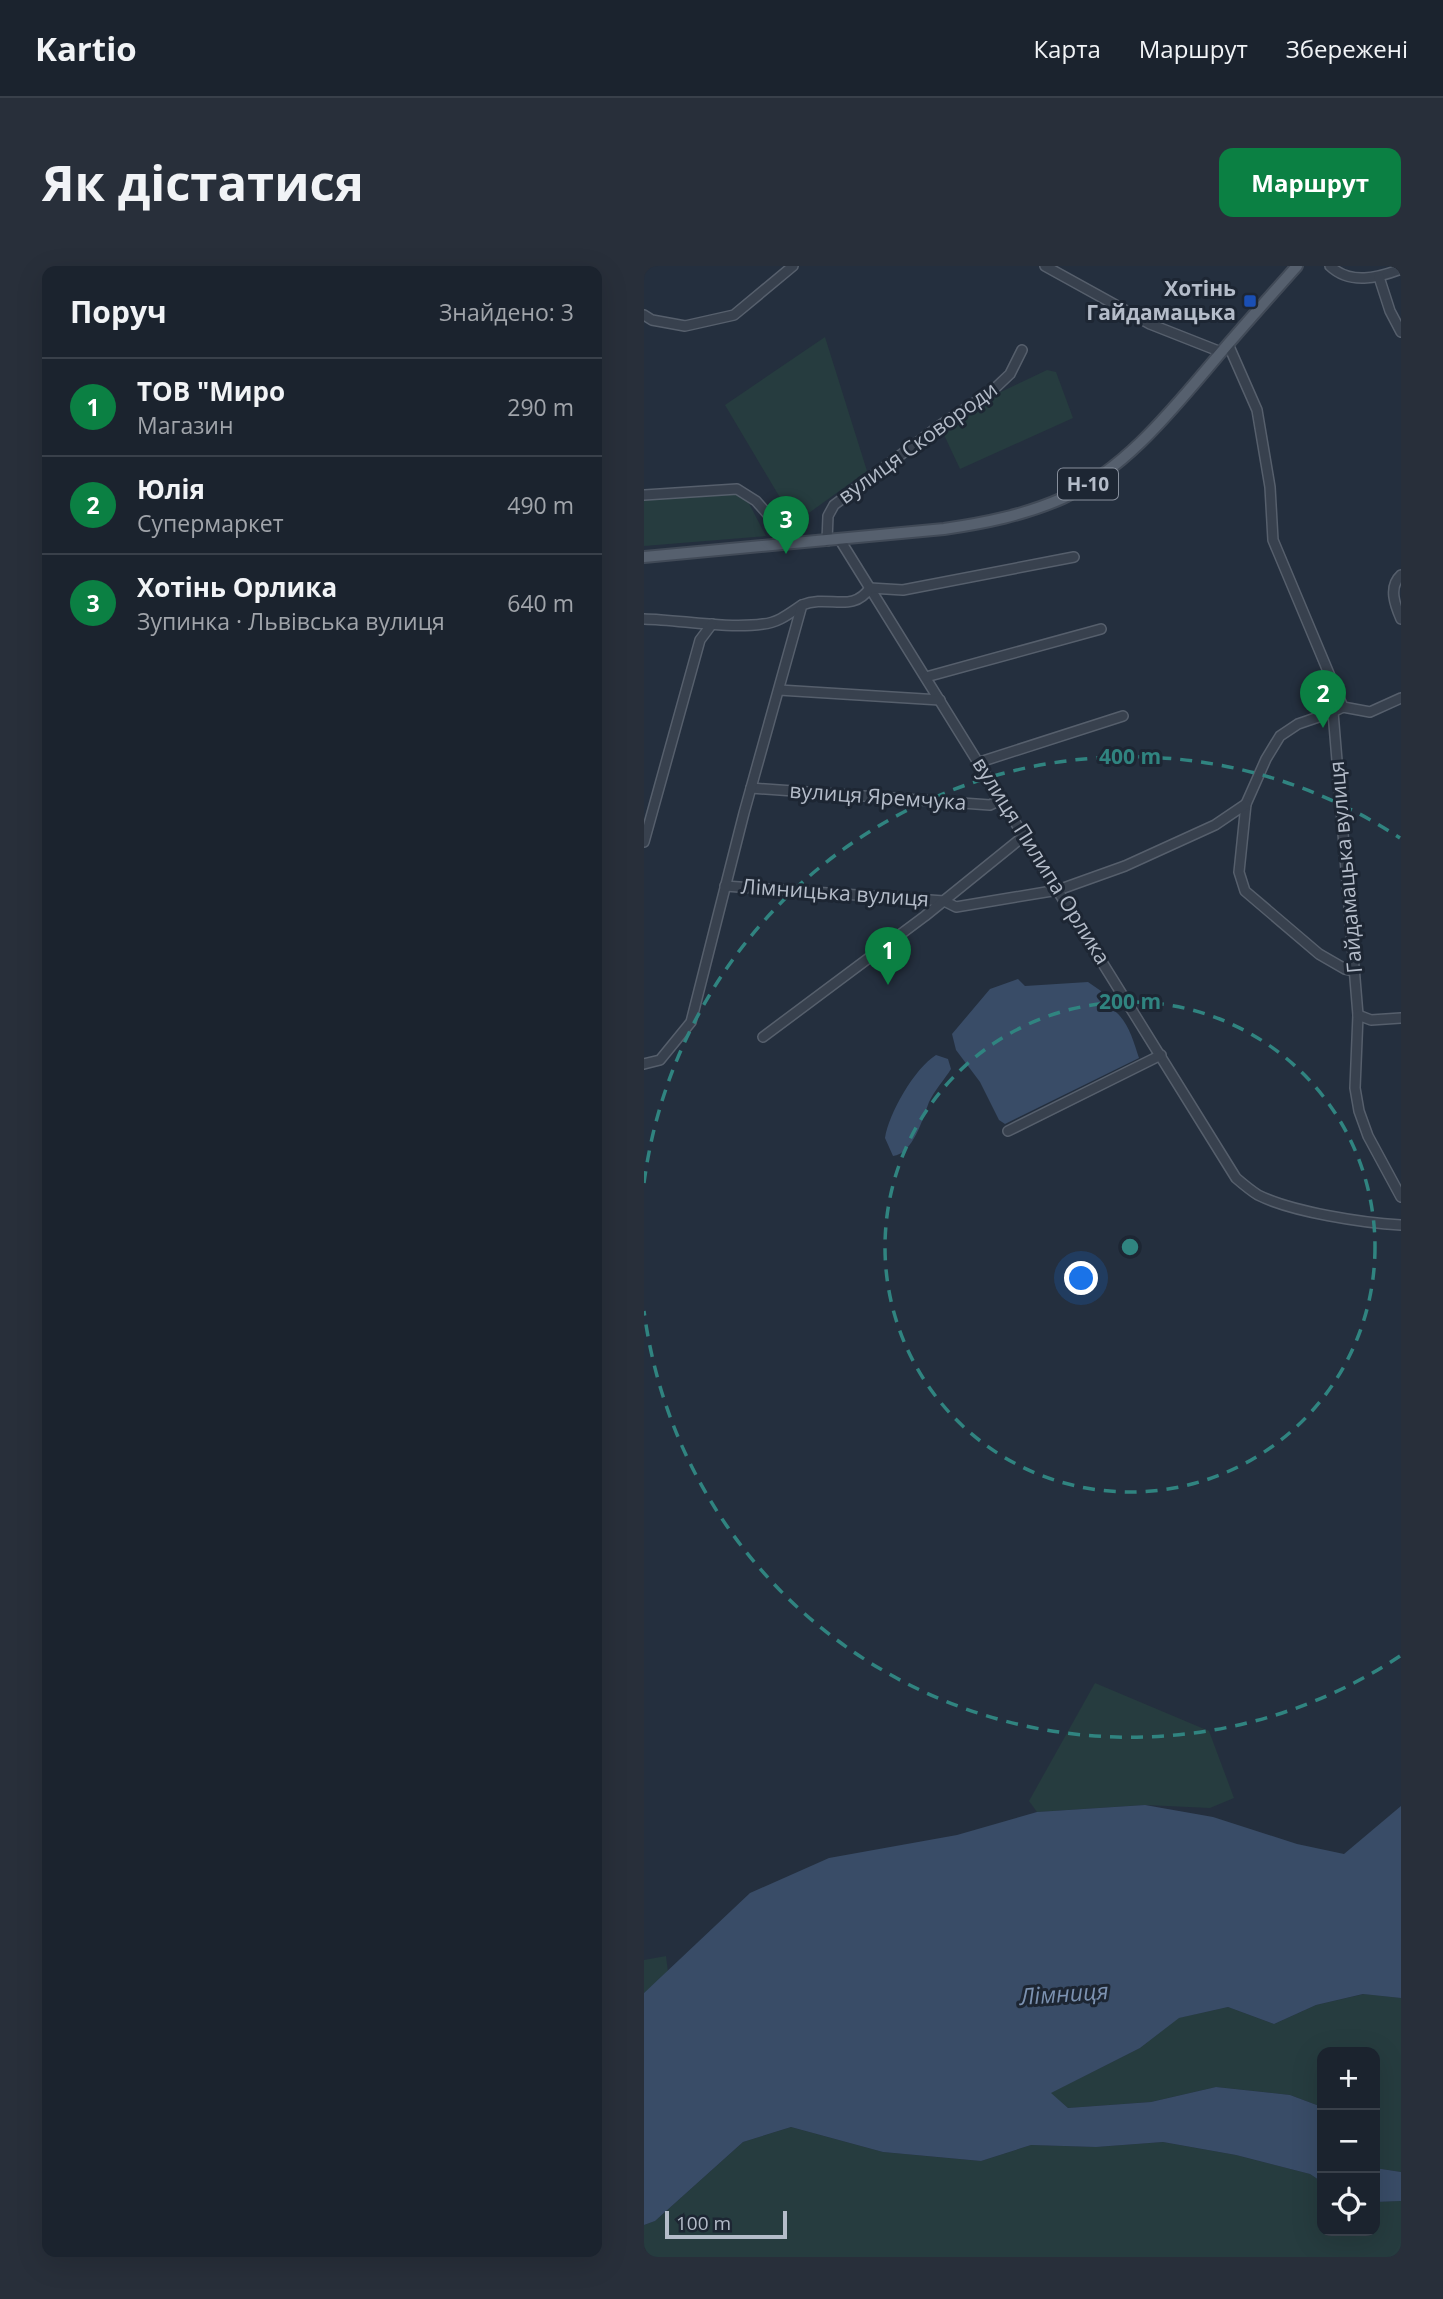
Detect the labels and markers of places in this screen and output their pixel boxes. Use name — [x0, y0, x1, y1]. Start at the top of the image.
place label: Хотінь Гайдамацька — [1086, 274, 1236, 326]
marker: Хотінь Гайдамацька — [1242, 293, 1258, 309]
pin: 3 — [763, 496, 809, 554]
pin: 2 — [1300, 670, 1346, 728]
pin: 1 — [865, 927, 911, 985]
centre of rings — [1118, 1235, 1142, 1259]

